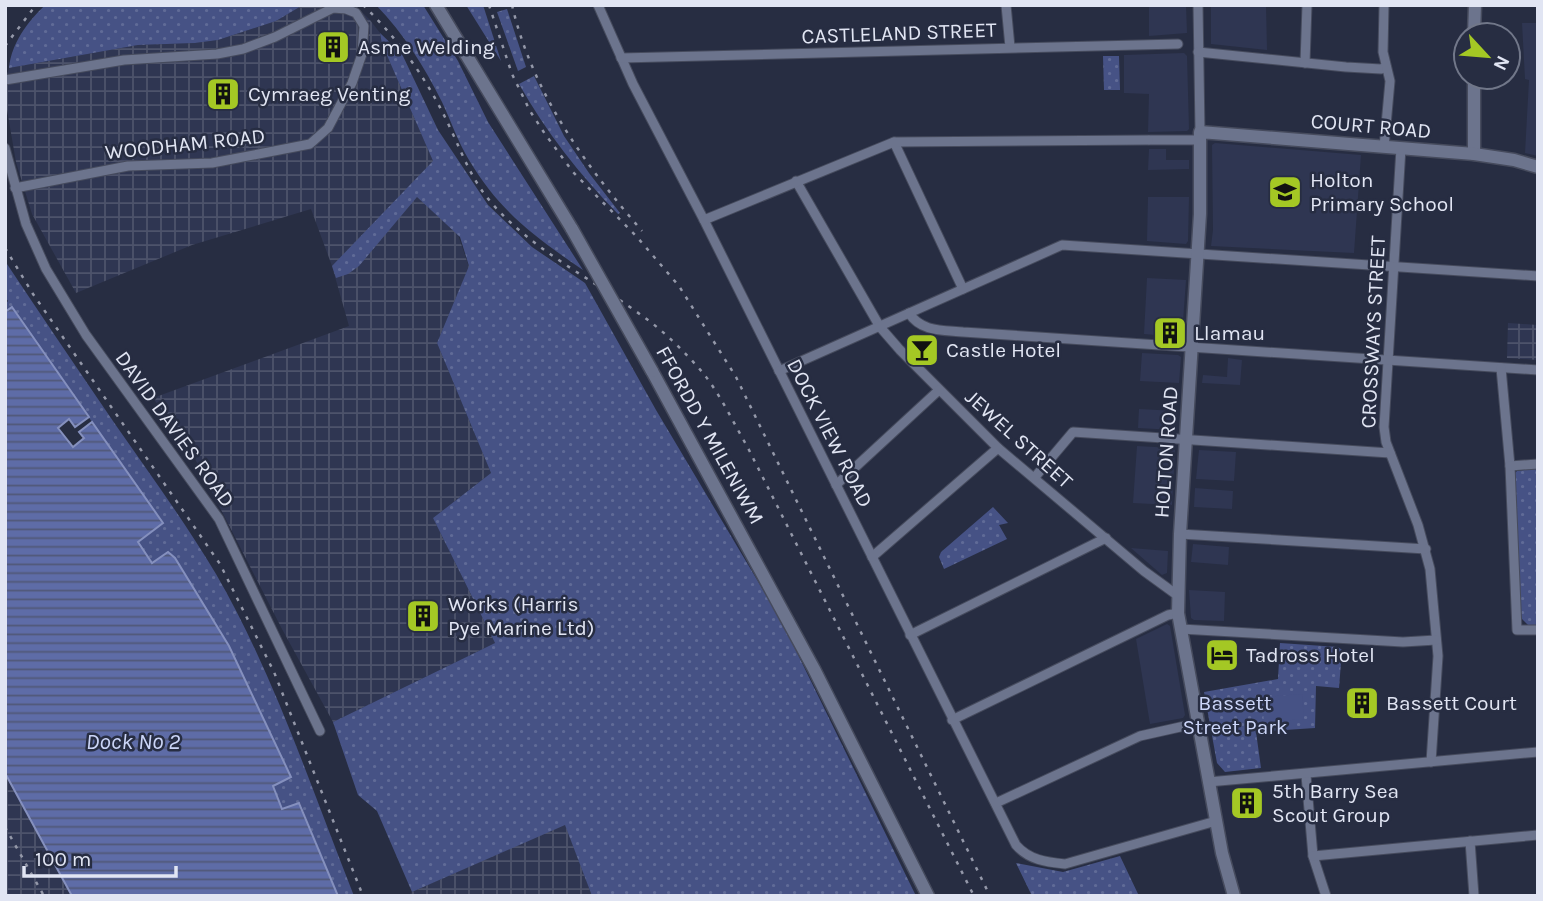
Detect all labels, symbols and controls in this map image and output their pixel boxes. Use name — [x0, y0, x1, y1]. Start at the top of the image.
street label: CASTLELAND STREET — [801, 18, 997, 48]
north arrow — [1452, 21, 1522, 91]
building icon: Asme Welding — [314, 28, 352, 66]
place label: Asme Welding — [358, 35, 495, 59]
text: N — [1489, 52, 1514, 74]
building icon: Cymraeg Venting — [204, 75, 242, 113]
place label: Cymraeg Venting — [248, 82, 410, 106]
street label: COURT ROAD — [1310, 109, 1432, 143]
street label: WOODHAM ROAD — [104, 124, 266, 164]
place label: Holton Primary School — [1310, 168, 1454, 216]
school or university icon: Holton Primary School — [1266, 173, 1304, 211]
street label: CROSSWAYS STREET — [1356, 234, 1390, 429]
building icon: Llamau — [1151, 314, 1189, 352]
place label: Llamau — [1194, 321, 1265, 345]
bar icon: Castle Hotel — [903, 331, 941, 369]
place label: Castle Hotel — [946, 338, 1061, 362]
street label: FFORDD Y MILENIWM — [651, 342, 769, 528]
street label: DAVID DAVIES ROAD — [110, 346, 240, 512]
street label: DOCK VIEW ROAD — [782, 355, 878, 511]
street label: JEWEL STREET — [960, 385, 1078, 494]
street label: HOLTON ROAD — [1149, 385, 1183, 519]
place label: Works (Harris Pye Marine Ltd) — [448, 592, 594, 640]
building icon: Works (Harris Pye Marine Ltd) — [404, 597, 442, 635]
hotel icon: Tadross Hotel — [1203, 636, 1241, 674]
place label: Tadross Hotel — [1246, 643, 1375, 667]
building icon: Bassett Court — [1343, 684, 1381, 722]
park label: Bassett Street Park — [1182, 691, 1288, 739]
place label: Bassett Court — [1386, 691, 1517, 715]
water label: Dock Nº 2 — [86, 728, 180, 755]
place label: 5th Barry Sea Scout Group — [1272, 779, 1399, 827]
building icon: 5th Barry Sea Scout Group — [1228, 784, 1266, 822]
scale bar — [24, 834, 177, 878]
text: 100 m — [35, 847, 92, 871]

